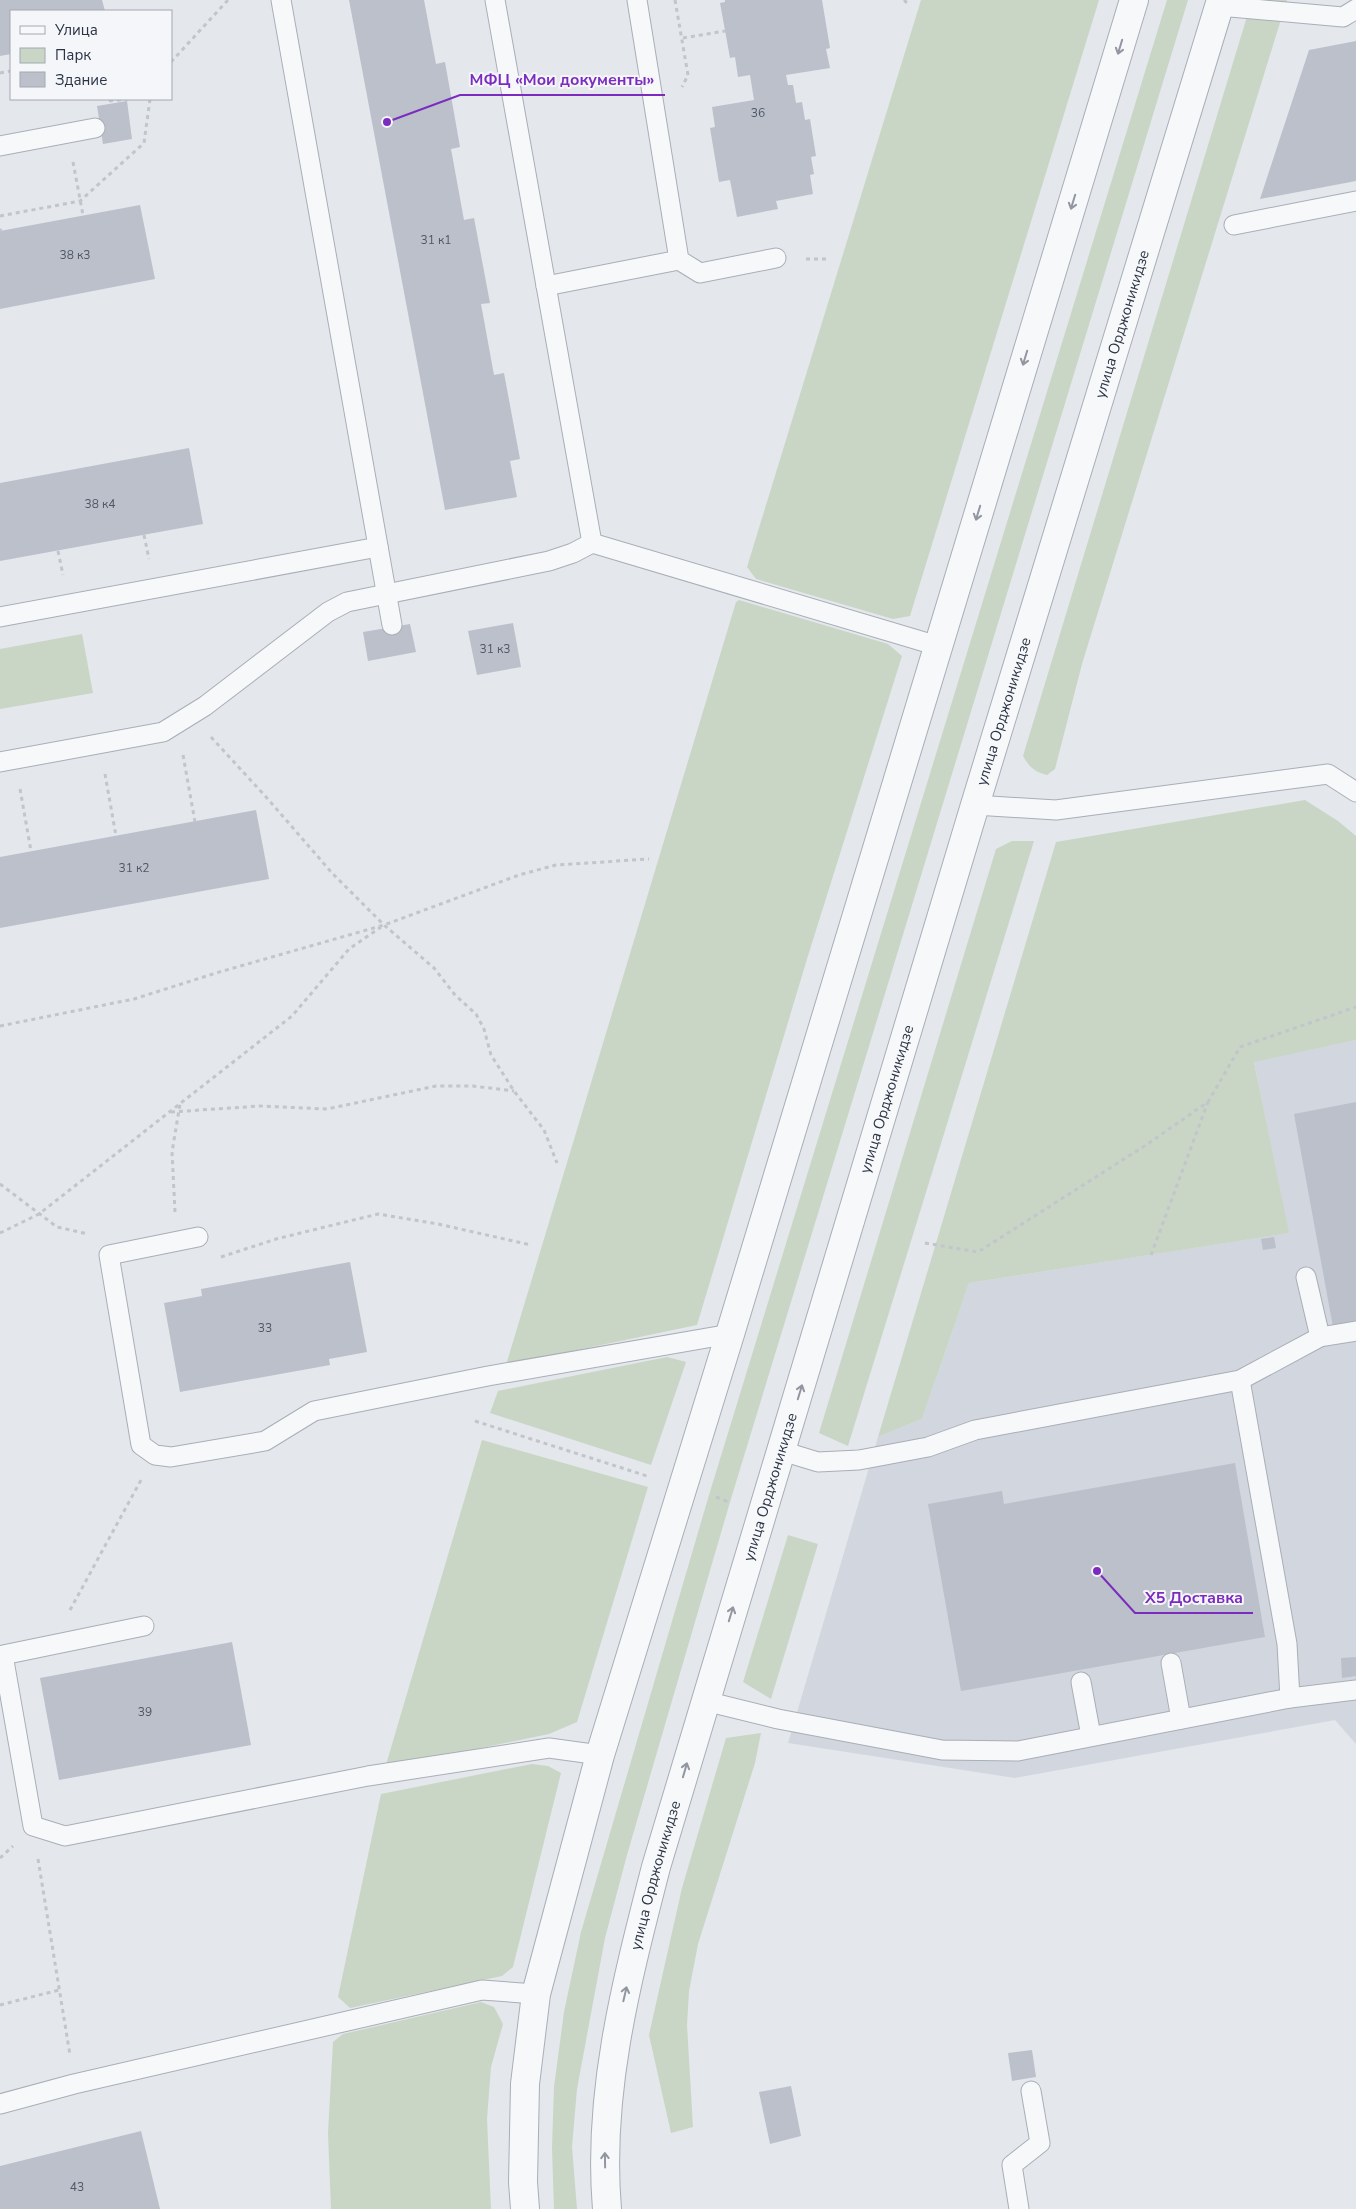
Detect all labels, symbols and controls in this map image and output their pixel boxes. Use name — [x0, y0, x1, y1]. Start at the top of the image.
legend — [10, 10, 172, 100]
text: Улица — [54, 20, 98, 40]
one-way arrow — [1114, 38, 1124, 54]
text: Парк — [55, 45, 91, 65]
callout: МФЦ «Мои документы» — [460, 64, 665, 95]
text: МФЦ «Мои документы» — [470, 69, 654, 91]
text: Здание — [55, 70, 107, 90]
house number: 36 — [751, 105, 765, 121]
one-way arrow — [1067, 194, 1077, 210]
house number: 31 к1 — [421, 232, 452, 248]
house number: 38 к3 — [60, 247, 91, 263]
street label: улица Орджоникидзе — [1090, 247, 1154, 401]
one-way arrow — [1020, 349, 1030, 365]
house number: 38 к4 — [85, 496, 116, 512]
one-way arrow — [973, 505, 982, 520]
street label: улица Орджоникидзе — [972, 635, 1036, 788]
house number: 31 к3 — [480, 641, 511, 657]
house number: 31 к2 — [119, 860, 150, 876]
street label: улица Орджоникидзе — [855, 1022, 918, 1176]
house number: 33 — [258, 1320, 272, 1336]
one-way arrow — [795, 1384, 805, 1400]
street label: улица Орджоникидзе — [738, 1410, 802, 1564]
callout: X5 Доставка — [1135, 1582, 1253, 1613]
text: X5 Доставка — [1144, 1587, 1243, 1609]
one-way arrow — [727, 1606, 737, 1622]
house number: 39 — [138, 1704, 152, 1720]
one-way arrow — [681, 1762, 690, 1778]
street label: улица Орджоникидзе — [625, 1798, 685, 1952]
one-way arrow — [621, 1987, 630, 2003]
one-way arrow — [600, 2153, 610, 2169]
house number: 43 — [70, 2179, 84, 2195]

